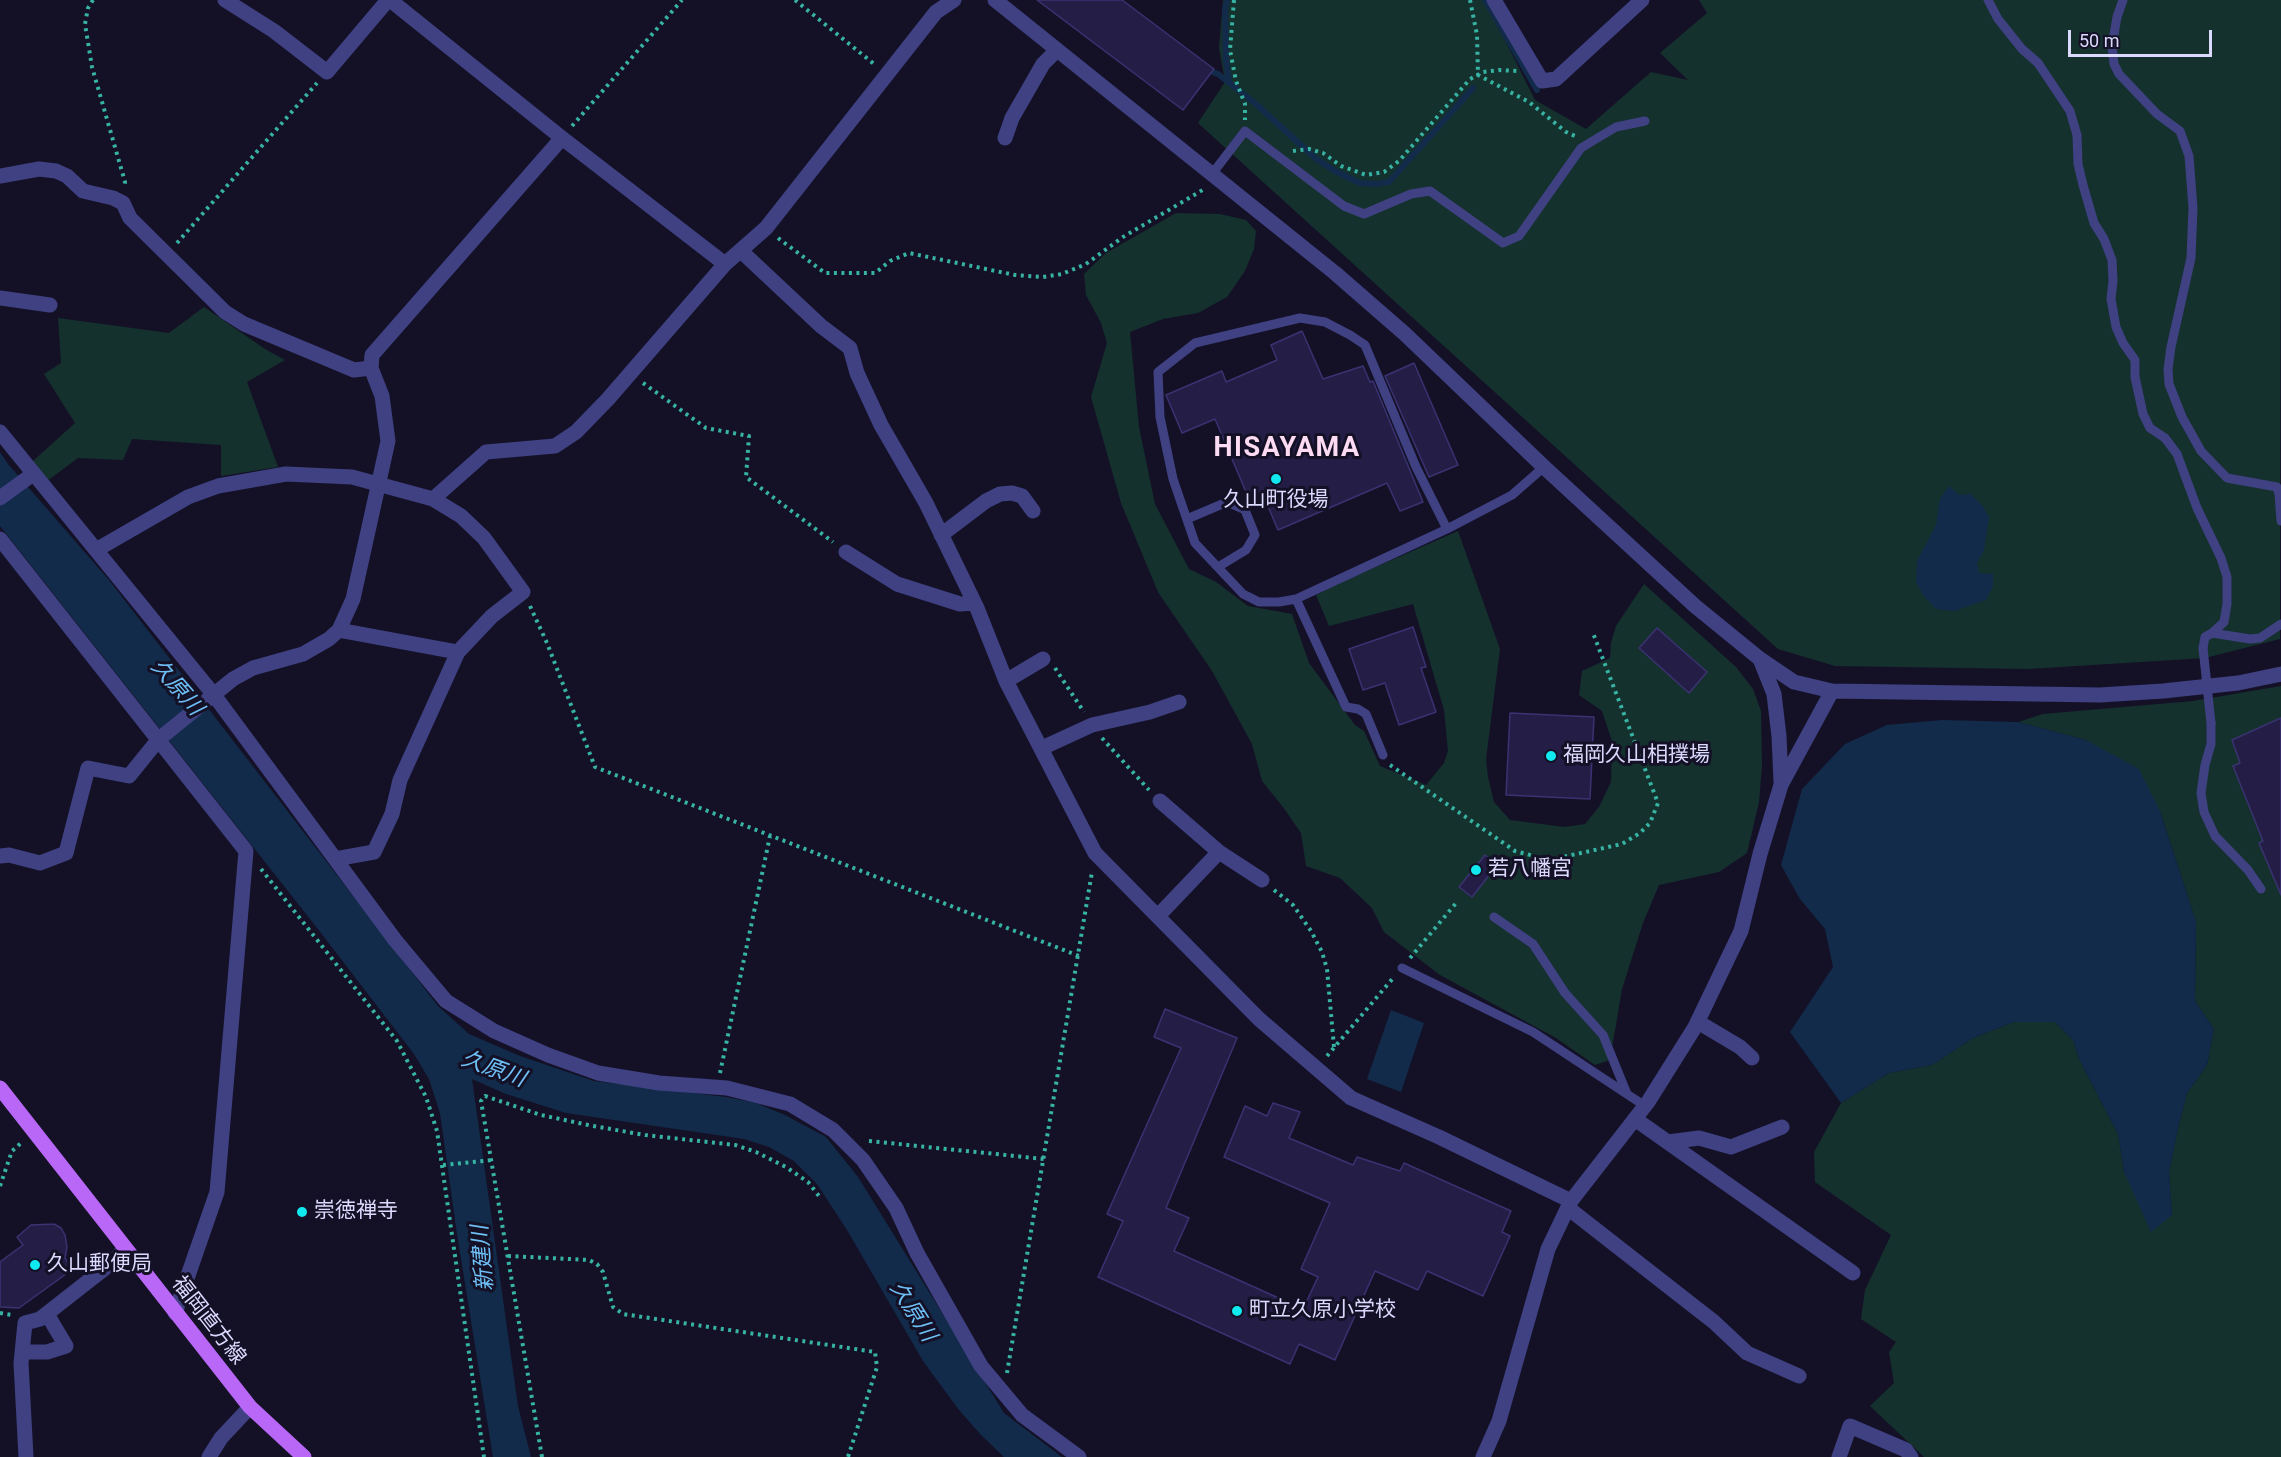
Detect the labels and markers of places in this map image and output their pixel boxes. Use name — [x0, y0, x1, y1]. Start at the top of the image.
marker: 久山町役場 — [1269, 472, 1283, 486]
place label: 久山町役場 — [1224, 488, 1328, 514]
place label: 福岡久山相撲場 — [1563, 743, 1710, 769]
marker: 福岡久山相撲場 — [1544, 749, 1558, 763]
place label: 若八幡宮 — [1488, 857, 1572, 883]
marker: 若八幡宮 — [1469, 863, 1483, 877]
place label: 崇徳禅寺 — [314, 1199, 398, 1225]
marker: 崇徳禅寺 — [295, 1205, 309, 1219]
place label: 久山郵便局 — [47, 1252, 152, 1278]
marker: 久山郵便局 — [28, 1258, 42, 1272]
place label: 町立久原小学校 — [1249, 1298, 1396, 1324]
marker: 町立久原小学校 — [1230, 1304, 1244, 1318]

